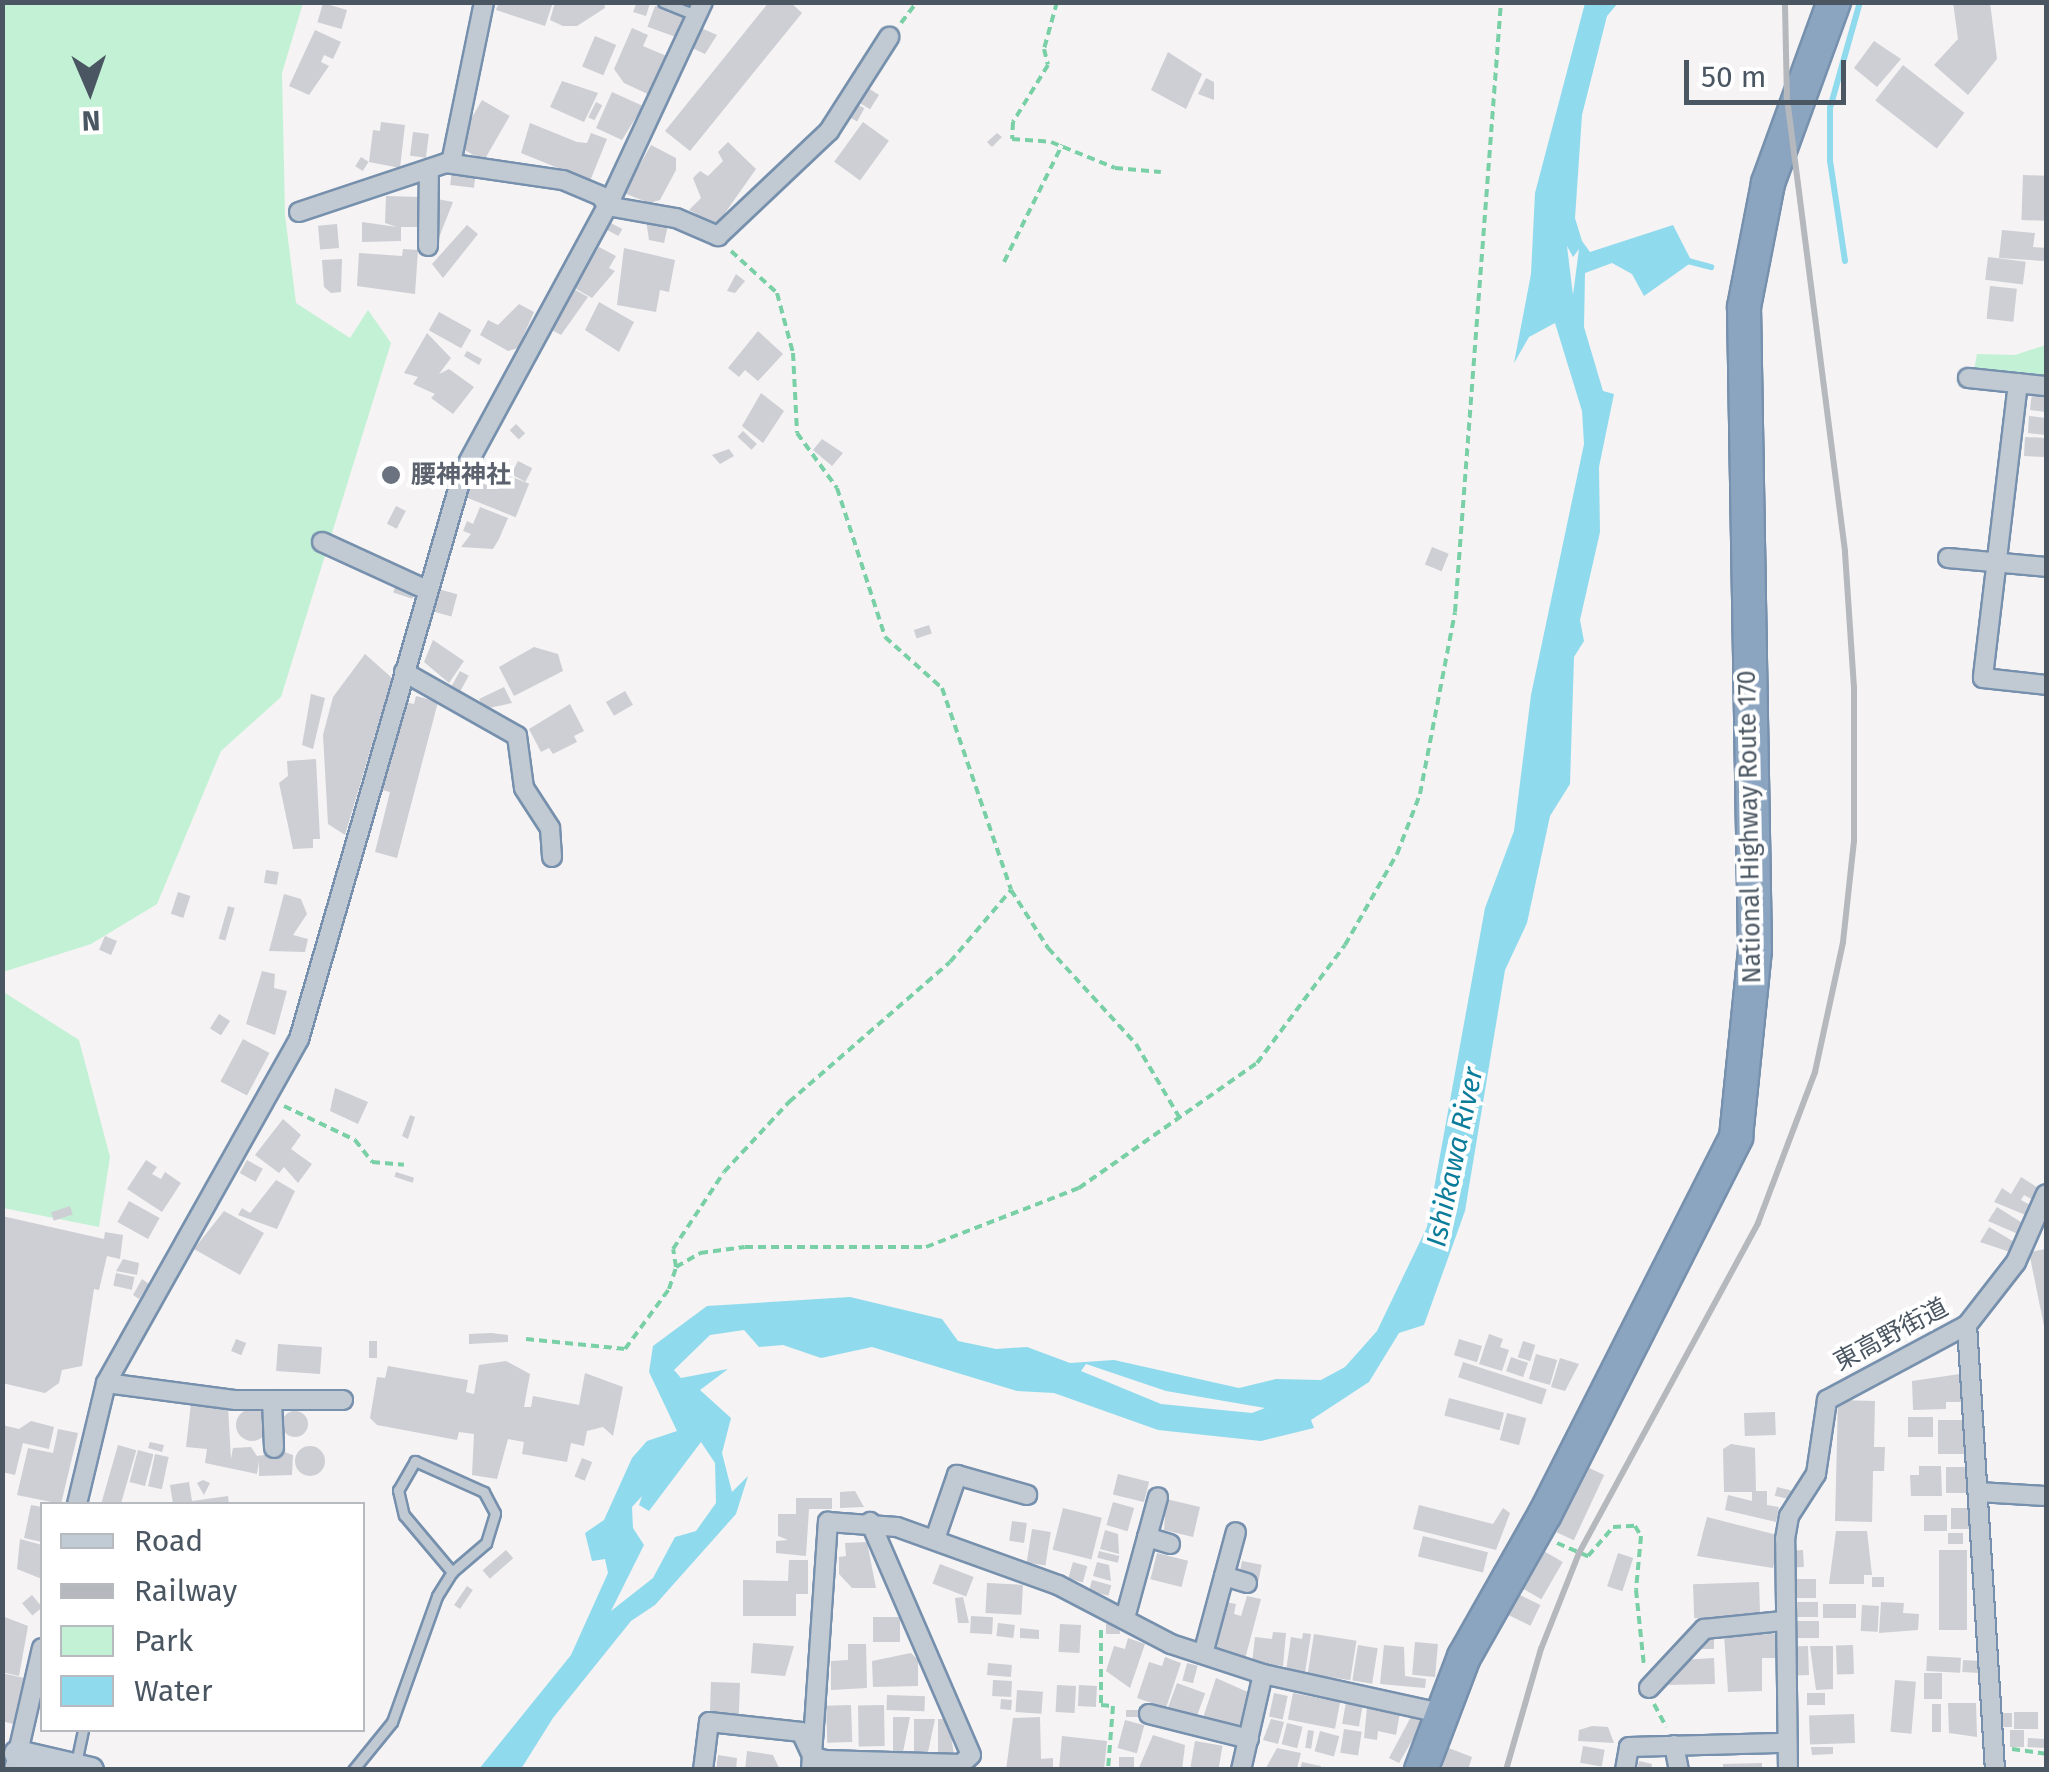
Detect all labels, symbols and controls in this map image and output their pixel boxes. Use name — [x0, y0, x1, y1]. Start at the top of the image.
north arrow — [40, 40, 140, 140]
scale bar — [1689, 40, 1852, 102]
text: 50 m — [1701, 59, 1766, 95]
text: N — [81, 104, 101, 137]
place label: 腰神神社 — [411, 460, 511, 490]
marker: 腰神神社 — [380, 464, 402, 486]
street label: National Highway Route 170 — [1732, 670, 1768, 984]
water label: Ishikawa River — [1420, 1064, 1490, 1250]
street label: 東高野街道 — [1829, 1292, 1953, 1378]
legend — [40, 1502, 365, 1732]
text: Road — [134, 1523, 203, 1559]
text: Railway — [134, 1573, 237, 1609]
text: Park — [134, 1623, 193, 1659]
text: Water — [134, 1673, 213, 1709]

